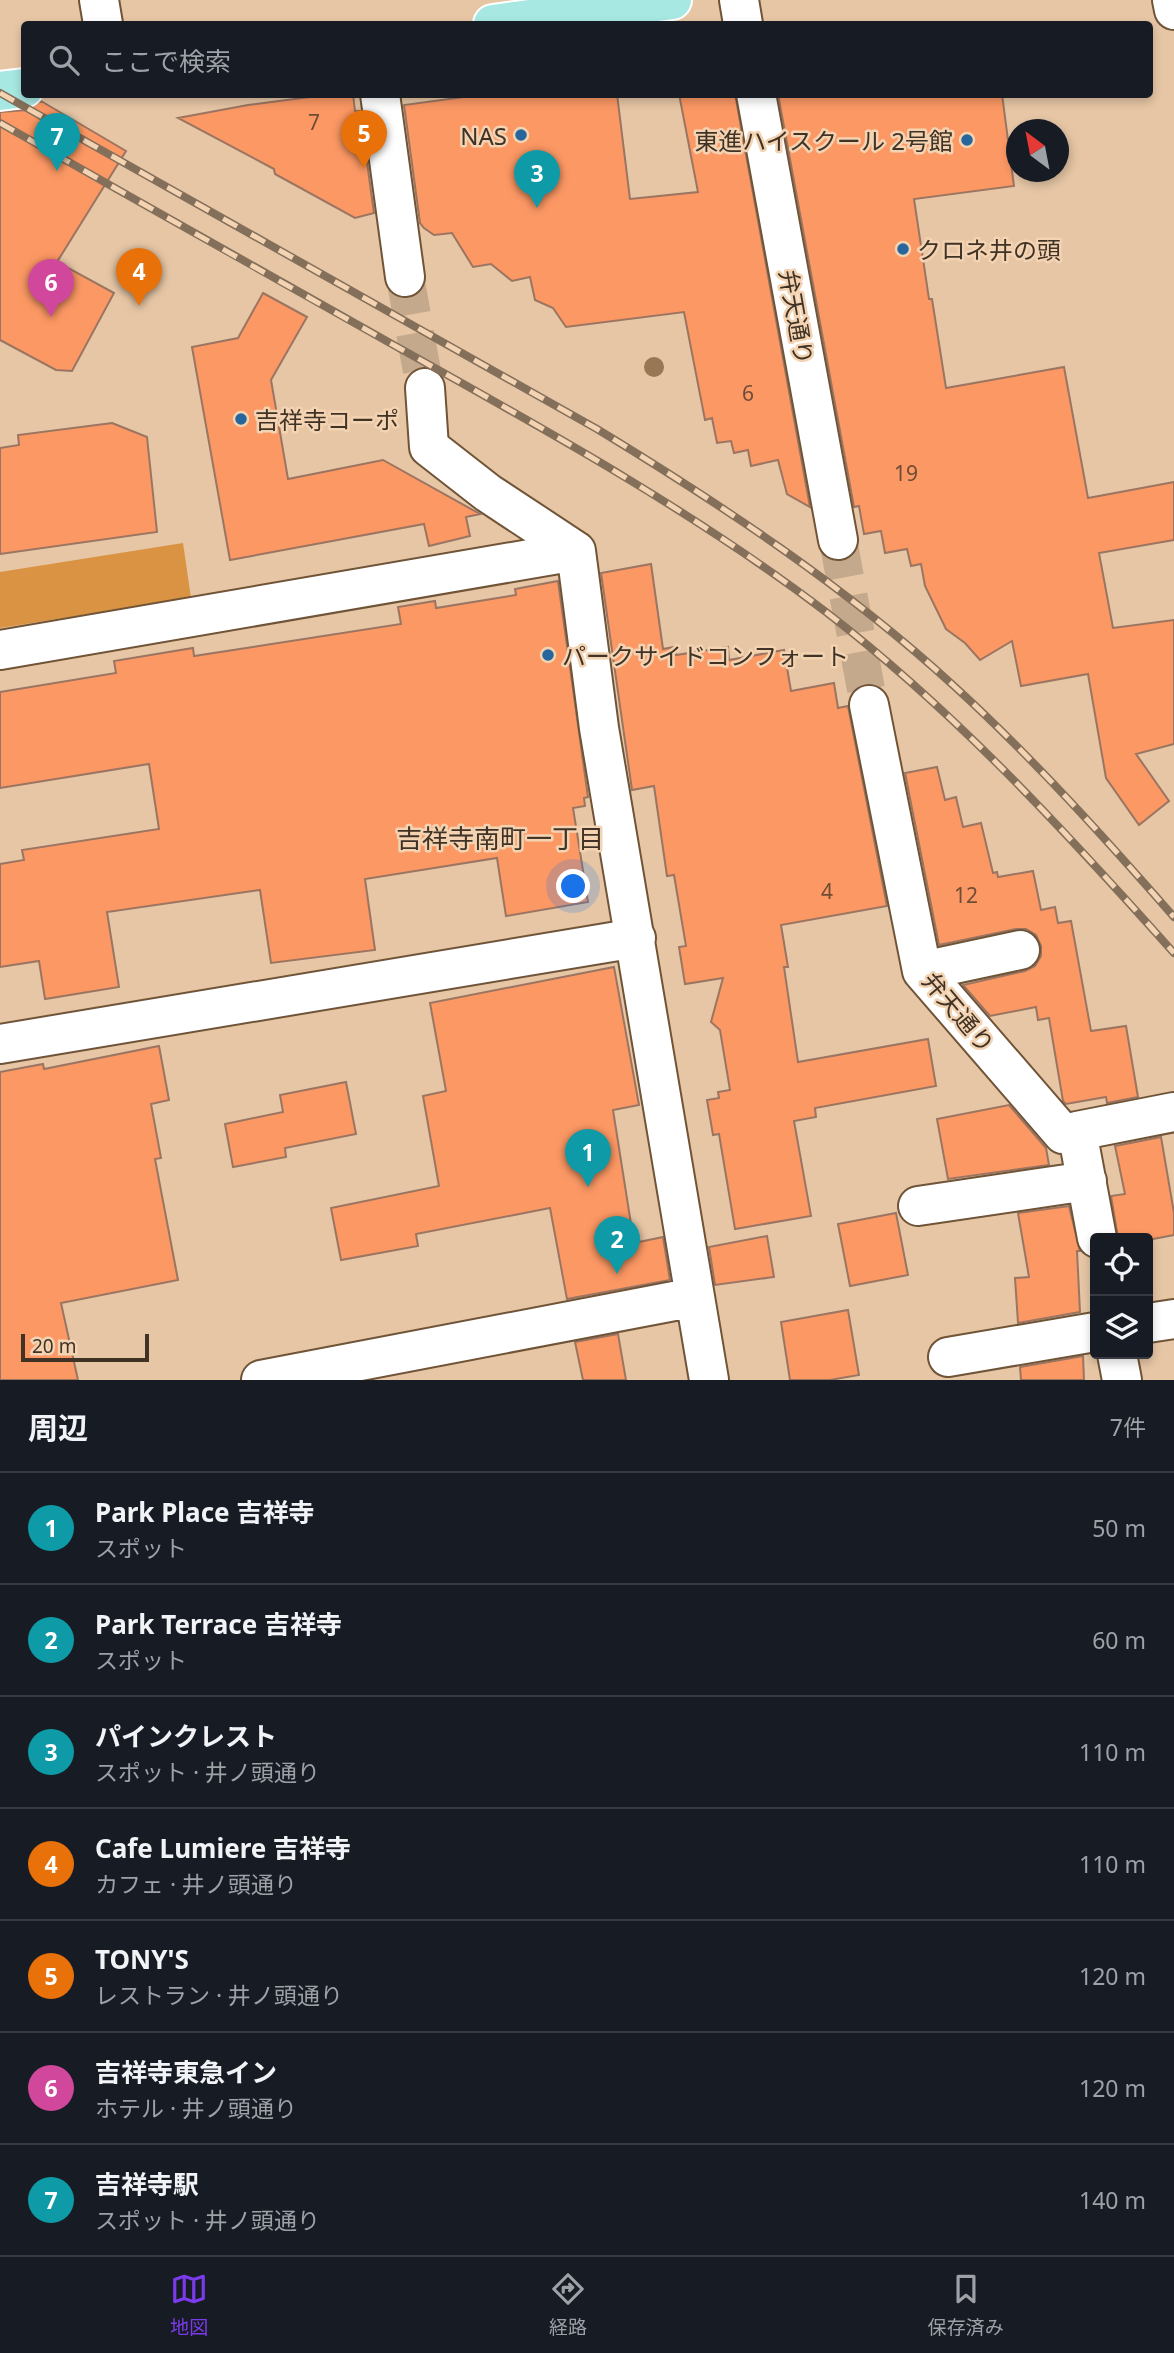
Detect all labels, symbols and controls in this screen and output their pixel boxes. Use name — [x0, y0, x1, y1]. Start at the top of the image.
search box — [21, 21, 1153, 98]
icon: search — [45, 41, 83, 79]
text: ここで検索 — [101, 43, 231, 79]
house number: 7 — [308, 108, 320, 136]
pin: 5 — [341, 110, 387, 168]
pin: 7 — [34, 113, 80, 171]
place label: NAS — [460, 119, 507, 152]
north arrow — [1006, 119, 1069, 182]
place label: 東進ハイスクール 2号館 — [694, 124, 953, 157]
marker: NAS — [513, 127, 529, 143]
marker: 東進ハイスクール 2号館 — [959, 132, 975, 148]
pin: 3 — [514, 150, 560, 208]
place label: クロネ井の頭 — [917, 233, 1061, 266]
marker: クロネ井の頭 — [895, 241, 911, 257]
pin: 4 — [116, 248, 162, 306]
pin: 6 — [28, 259, 74, 317]
street label: 弁天通り — [772, 267, 822, 367]
house number: 6 — [742, 379, 754, 407]
place label: 吉祥寺コーポ — [255, 403, 399, 436]
marker: 吉祥寺コーポ — [233, 411, 249, 427]
house number: 19 — [894, 459, 918, 487]
place label: パークサイドコンフォート — [562, 639, 849, 672]
marker: パークサイドコンフォート — [540, 647, 556, 663]
district label: 吉祥寺南町一丁目 — [396, 820, 604, 856]
your location — [556, 869, 590, 903]
house number: 4 — [821, 877, 833, 905]
house number: 12 — [954, 881, 978, 909]
street label: 弁天通り — [916, 965, 1002, 1059]
pin: 1 — [565, 1129, 611, 1187]
pin: 2 — [594, 1216, 640, 1274]
map controls — [1090, 1233, 1153, 1359]
button: locate — [1090, 1233, 1153, 1296]
button: layers — [1090, 1296, 1153, 1359]
scale bar — [21, 1331, 149, 1363]
text: 20 m — [32, 1333, 76, 1359]
text: 周辺 — [28, 1407, 88, 1448]
text: 7件 — [1110, 1411, 1146, 1443]
text: Park Place 吉祥寺 — [95, 1494, 314, 1530]
text: 1 — [44, 1512, 58, 1544]
text: 50 m — [1092, 1512, 1146, 1544]
text: スポット — [95, 1532, 187, 1564]
text: Park Terrace 吉祥寺 — [95, 1606, 342, 1642]
text: 2 — [44, 1624, 58, 1656]
text: 60 m — [1092, 1624, 1146, 1656]
text: スポット — [95, 1644, 187, 1676]
text: パインクレスト — [95, 1718, 277, 1754]
text: 3 — [44, 1736, 58, 1768]
text: 110 m — [1079, 1736, 1146, 1768]
text: スポット · 井ノ頭通り — [95, 1756, 320, 1788]
text: Cafe Lumiere 吉祥寺 — [95, 1830, 351, 1866]
text: 4 — [44, 1848, 58, 1880]
text: 110 m — [1079, 1848, 1146, 1880]
text: カフェ · 井ノ頭通り — [95, 1868, 297, 1900]
text: TONY'S — [95, 1941, 189, 1977]
text: 5 — [44, 1960, 58, 1992]
text: 120 m — [1079, 1960, 1146, 1992]
text: レストラン · 井ノ頭通り — [95, 1979, 343, 2011]
text: 吉祥寺東急イン — [95, 2054, 277, 2090]
text: 6 — [44, 2072, 58, 2104]
text: 120 m — [1079, 2072, 1146, 2104]
text: ホテル · 井ノ頭通り — [95, 2092, 297, 2124]
text: 吉祥寺駅 — [95, 2166, 199, 2202]
text: 7 — [44, 2184, 58, 2216]
text: 140 m — [1079, 2184, 1146, 2216]
text: スポット · 井ノ頭通り — [95, 2204, 320, 2236]
tab: 地図 — [170, 2270, 208, 2340]
tab: 経路 — [549, 2270, 587, 2340]
tab: 保存済み — [928, 2270, 1004, 2340]

